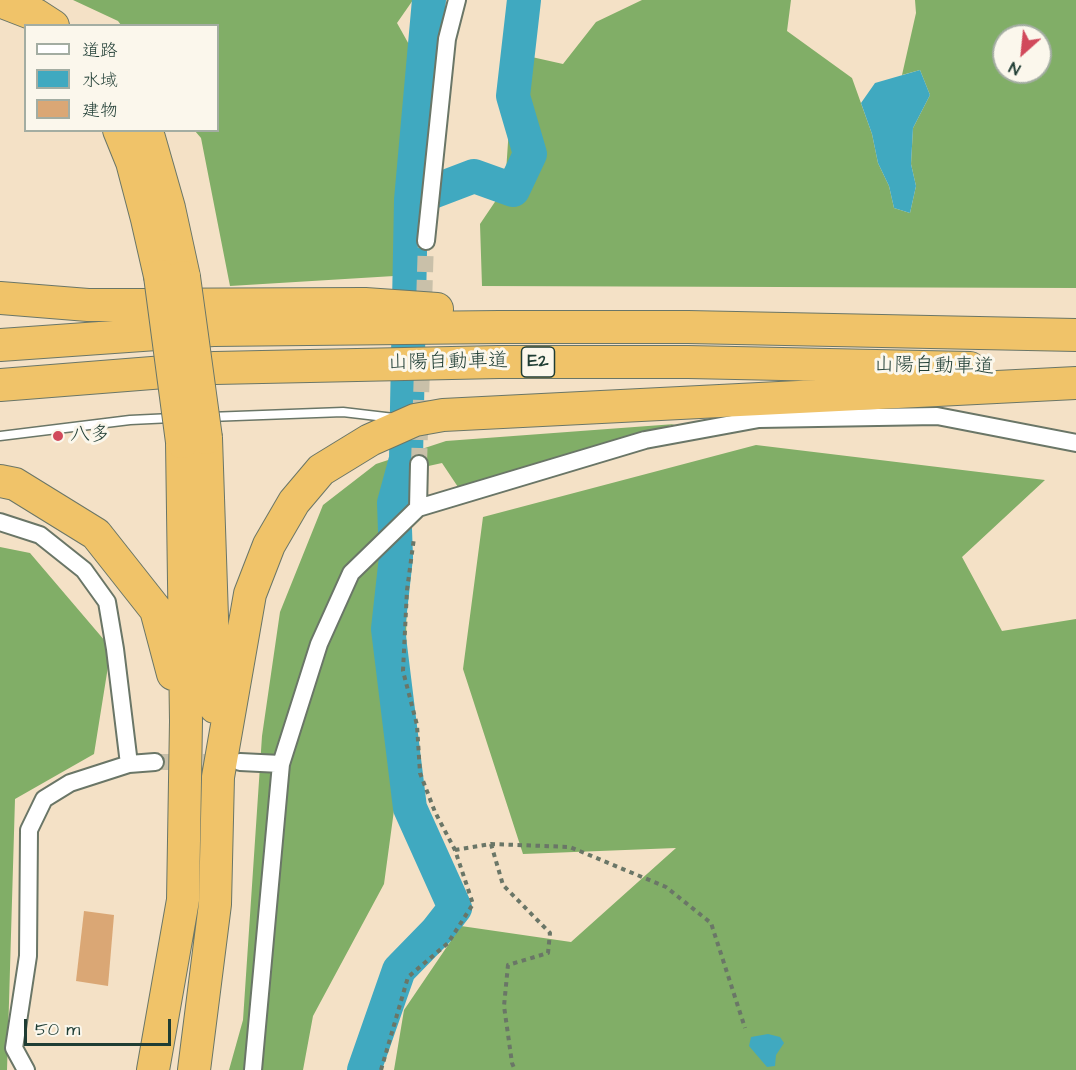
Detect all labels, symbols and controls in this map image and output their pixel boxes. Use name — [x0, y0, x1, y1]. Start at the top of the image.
legend — [24, 24, 219, 132]
north arrow — [992, 24, 1052, 84]
text: 道路 — [82, 38, 118, 63]
text: N — [1005, 56, 1024, 80]
text: 水域 — [82, 68, 118, 93]
text: 建物 — [82, 98, 118, 123]
road number: E2 — [522, 347, 554, 377]
street label: 山陽自動車道 — [388, 350, 508, 376]
street label: 山陽自動車道 — [874, 354, 994, 380]
place label: 八多 — [70, 424, 110, 448]
marker: 八多 — [51, 429, 65, 443]
scale bar — [27, 1007, 174, 1045]
text: 50 m — [35, 1017, 80, 1042]

